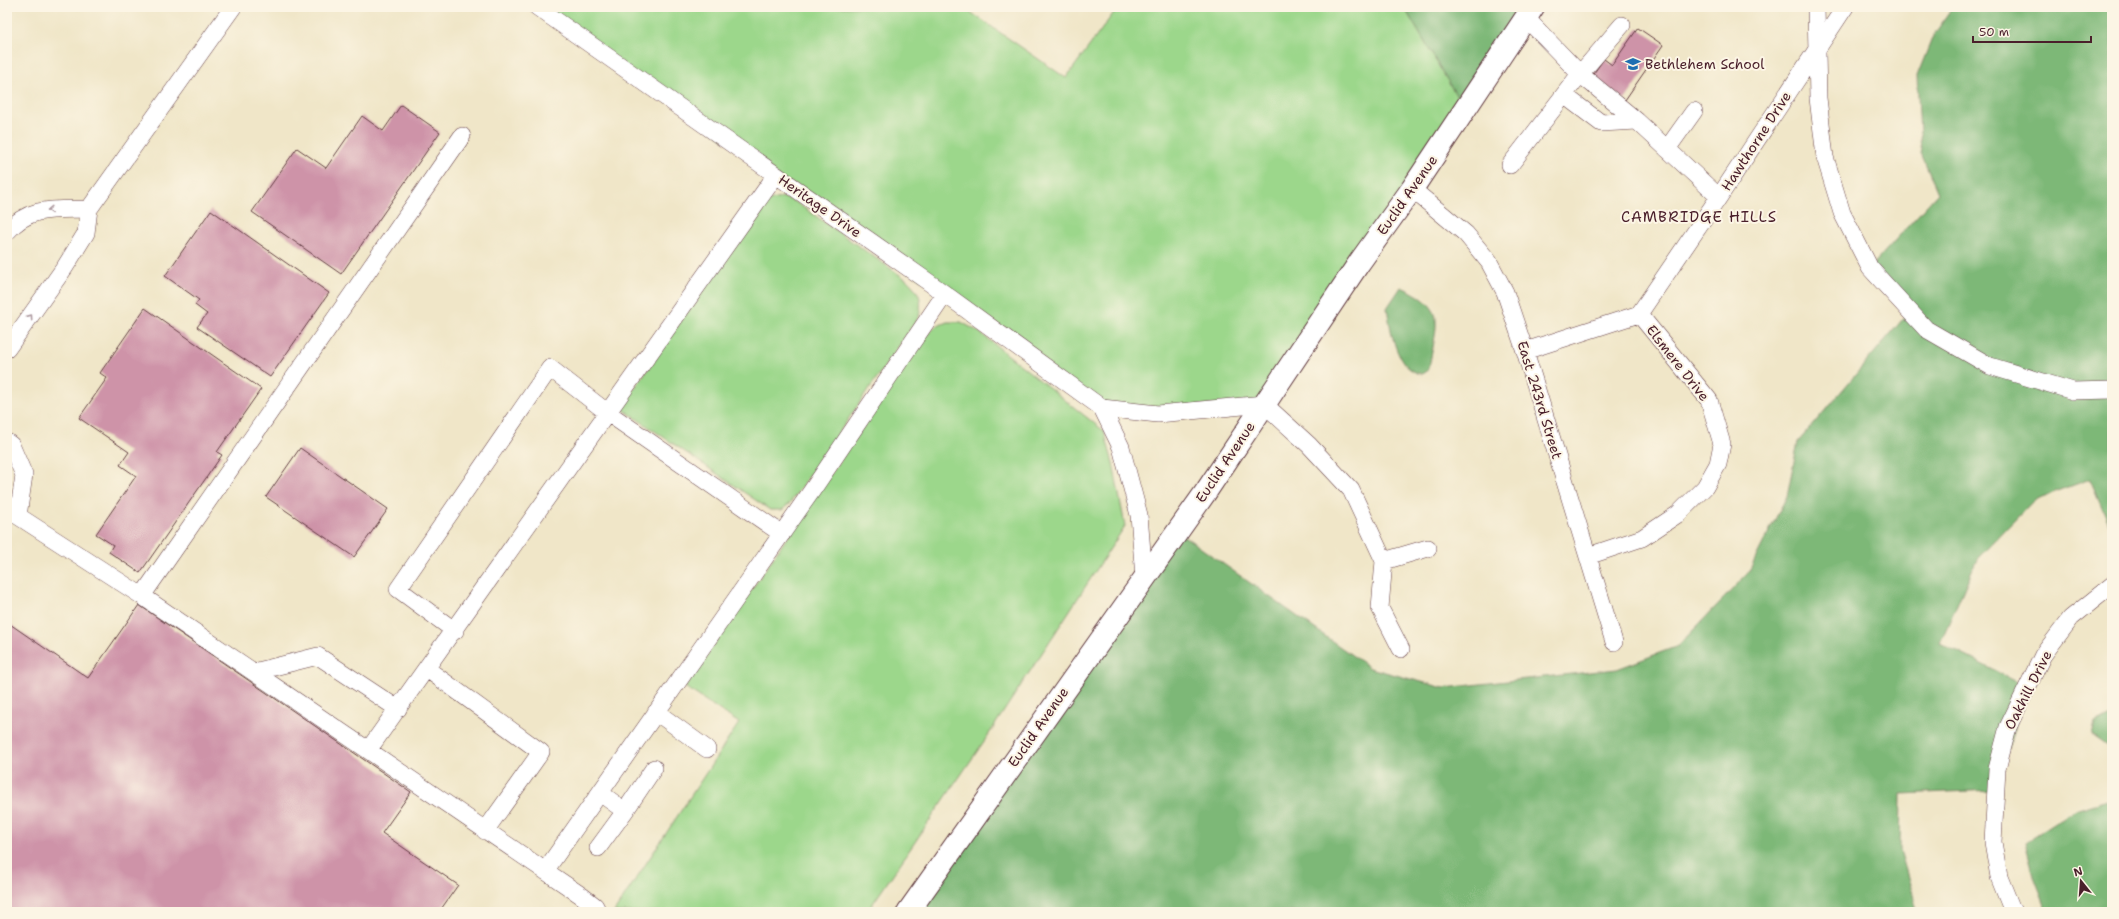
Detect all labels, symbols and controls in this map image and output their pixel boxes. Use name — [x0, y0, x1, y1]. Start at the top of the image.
scale bar — [1973, 18, 2091, 44]
text: 50 m — [1979, 24, 2009, 40]
school or university icon: Bethlehem School — [1624, 55, 1642, 73]
place label: Bethlehem School — [1645, 55, 1765, 73]
street label: Hawthorne Drive — [1717, 88, 1795, 194]
street label: Euclid Avenue — [1373, 151, 1441, 239]
street label: Heritage Drive — [775, 171, 865, 241]
one-way arrow — [47, 206, 53, 214]
district label: CAMBRIDGE HILLS — [1621, 207, 1777, 227]
one-way arrow — [25, 315, 32, 322]
street label: Elsmere Drive — [1643, 321, 1713, 405]
street label: East 243rd Street — [1513, 339, 1567, 461]
street label: Euclid Avenue — [1191, 418, 1259, 506]
street label: Oakhill Drive — [2000, 647, 2056, 733]
street label: Euclid Avenue — [1004, 683, 1072, 771]
north arrow — [2061, 861, 2101, 901]
text: N — [2072, 863, 2085, 880]

